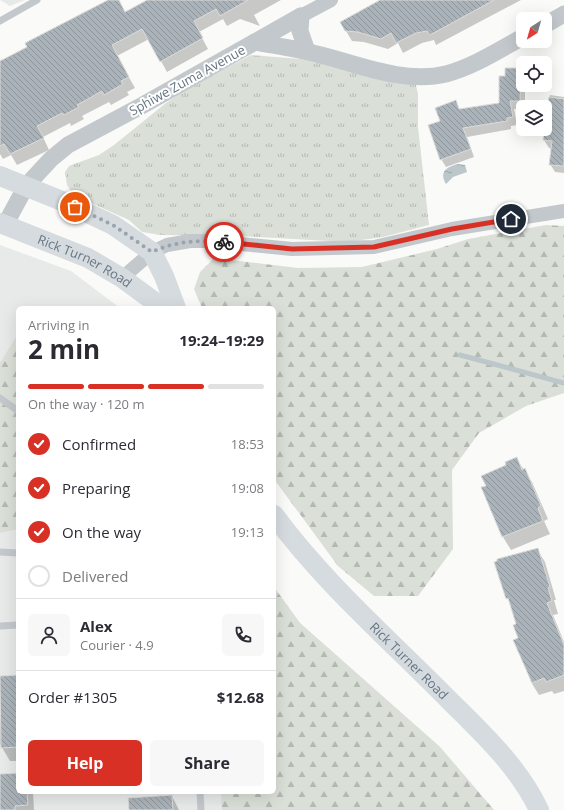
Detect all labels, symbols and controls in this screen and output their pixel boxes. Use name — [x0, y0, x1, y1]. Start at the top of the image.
north arrow — [516, 12, 552, 48]
map controls — [516, 12, 552, 136]
street label: Sphiwe Zuma Avenue — [126, 41, 248, 119]
button: locate — [516, 56, 552, 92]
button: layers — [516, 100, 552, 136]
pin — [58, 190, 92, 224]
icon: bag — [64, 196, 86, 218]
pin — [494, 202, 528, 236]
icon: home — [500, 208, 522, 230]
courier — [204, 222, 244, 262]
street label: Rick Turner Road — [35, 230, 136, 291]
icon: bike — [213, 231, 235, 253]
text: Arriving in — [28, 316, 90, 334]
text: 19:24–19:29 — [179, 330, 264, 350]
text: 2 min — [28, 331, 100, 367]
text: On the way · 120 m — [28, 395, 144, 413]
icon: check — [28, 433, 50, 455]
text: Confirmed — [62, 434, 136, 454]
text: 18:53 — [231, 435, 264, 453]
icon: check — [28, 477, 50, 499]
text: Preparing — [62, 478, 130, 498]
text: 19:08 — [231, 479, 264, 497]
icon: check — [28, 521, 50, 543]
text: On the way — [62, 522, 141, 542]
text: 19:13 — [231, 523, 264, 541]
text: Delivered — [62, 566, 129, 586]
button: person — [28, 614, 70, 656]
button: phone — [222, 614, 264, 656]
text: Alex — [80, 616, 112, 636]
street label: Rick Turner Road — [366, 618, 452, 703]
text: Courier · 4.9 — [80, 636, 154, 654]
text: Order #1305 — [28, 687, 117, 707]
text: $12.68 — [217, 687, 264, 707]
button: Help — [28, 740, 142, 786]
button: Share — [150, 740, 264, 786]

